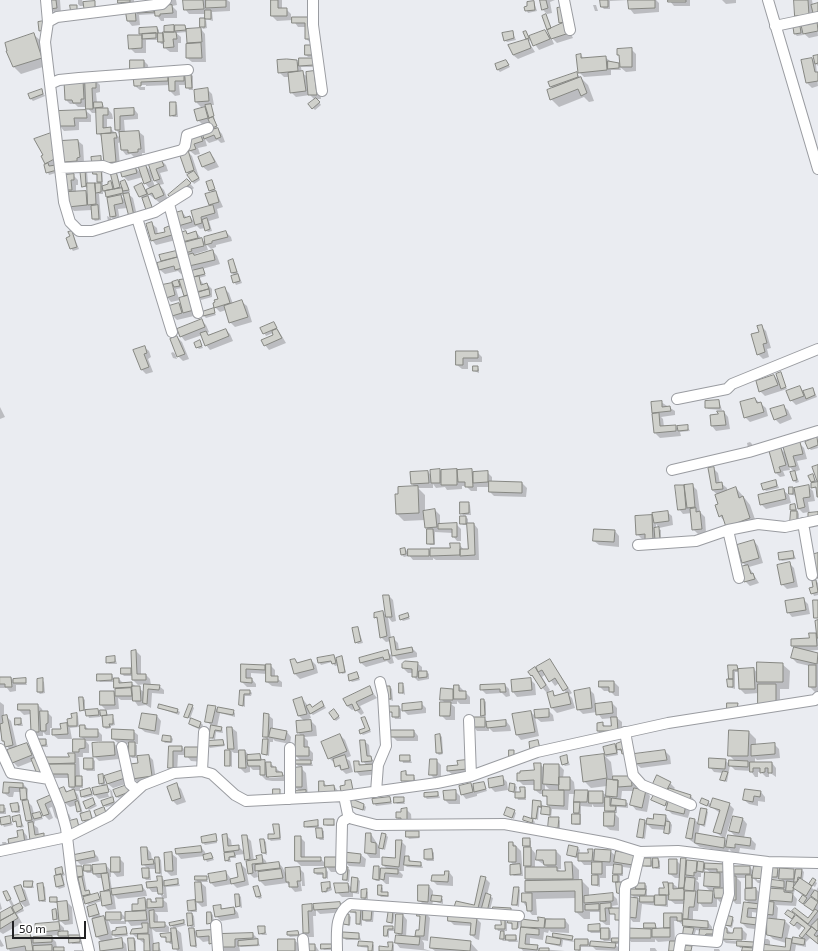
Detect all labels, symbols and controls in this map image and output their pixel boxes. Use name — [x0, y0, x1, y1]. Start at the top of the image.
scale bar — [14, 913, 88, 939]
text: 50 m — [19, 921, 46, 935]

